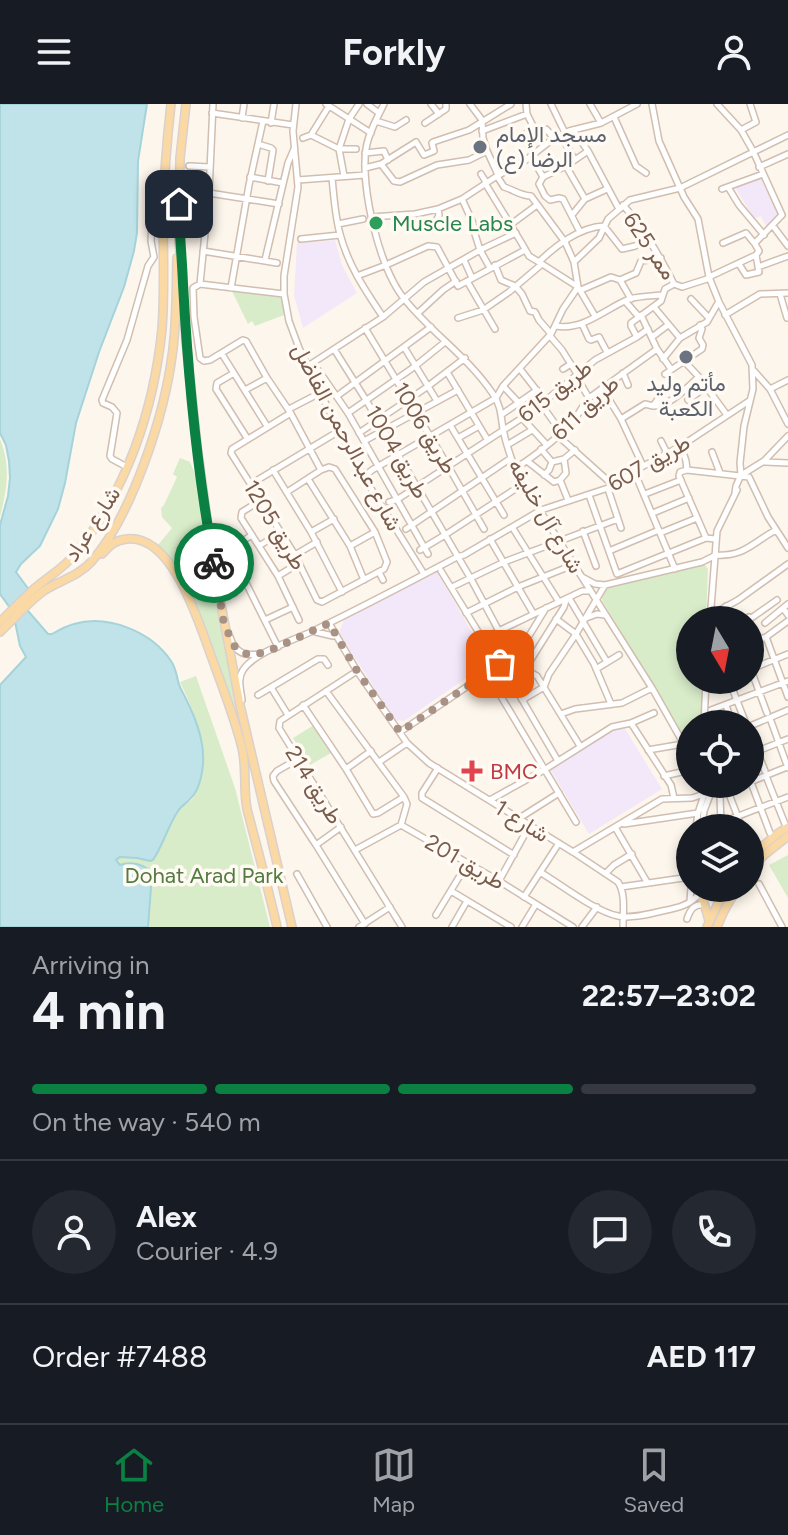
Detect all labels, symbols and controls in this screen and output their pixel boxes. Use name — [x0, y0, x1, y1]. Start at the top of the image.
icon: menu — [32, 30, 76, 74]
icon: person — [712, 30, 756, 74]
text: Forkly — [342, 31, 446, 74]
place label: مسجد الإمام الرضا (ع) — [496, 121, 607, 174]
marker: مسجد الإمام الرضا (ع) — [471, 138, 489, 156]
pin — [145, 170, 213, 238]
icon: home — [157, 182, 201, 226]
street label: ممر 625 — [618, 207, 682, 285]
place label: Muscle Labs — [392, 210, 513, 237]
marker: Muscle Labs — [367, 214, 385, 232]
street label: شارع عبدالرحمن الفاضل — [285, 339, 408, 536]
marker: مأتم وليد الكعبة — [677, 348, 695, 366]
street label: طريق 615 — [513, 354, 597, 428]
street label: طريق 611 — [546, 370, 624, 446]
place label: مأتم وليد الكعبة — [646, 370, 726, 422]
street label: طريق 1006 — [387, 377, 463, 479]
street label: طريق 1004 — [360, 401, 434, 503]
street label: طريق 607 — [603, 429, 695, 497]
street label: شارع آل خليفه — [501, 454, 590, 579]
street label: طريق 1205 — [238, 475, 312, 575]
street label: شارع عراد — [58, 482, 127, 567]
courier — [174, 523, 254, 603]
icon: bike — [192, 541, 236, 585]
north arrow — [676, 606, 764, 694]
map controls — [676, 606, 764, 902]
pin — [466, 630, 534, 698]
icon: bag — [478, 642, 522, 686]
button: locate — [676, 710, 764, 798]
street label: طريق 214 — [279, 741, 349, 829]
place label: BMC — [490, 758, 538, 785]
marker: BMC — [461, 760, 483, 782]
street label: شارع 1 — [489, 794, 554, 849]
button: layers — [676, 814, 764, 902]
street label: طريق 201 — [420, 828, 510, 896]
park label: Dohat Arad Park — [125, 862, 284, 889]
text: Arriving in — [32, 949, 150, 981]
text: 22:57–23:02 — [582, 977, 756, 1014]
text: 4 min — [32, 980, 166, 1042]
text: On the way · 540 m — [32, 1106, 261, 1138]
button: person — [32, 1190, 116, 1274]
button: chat — [568, 1190, 652, 1274]
button: phone — [672, 1190, 756, 1274]
text: Alex — [136, 1198, 197, 1235]
text: Courier · 4.9 — [136, 1235, 278, 1267]
text: Order #7488 — [32, 1338, 207, 1375]
text: AED 117 — [647, 1338, 756, 1375]
tab: Home — [104, 1443, 164, 1518]
tab: Map — [372, 1443, 416, 1518]
tab: Saved — [623, 1443, 684, 1518]

